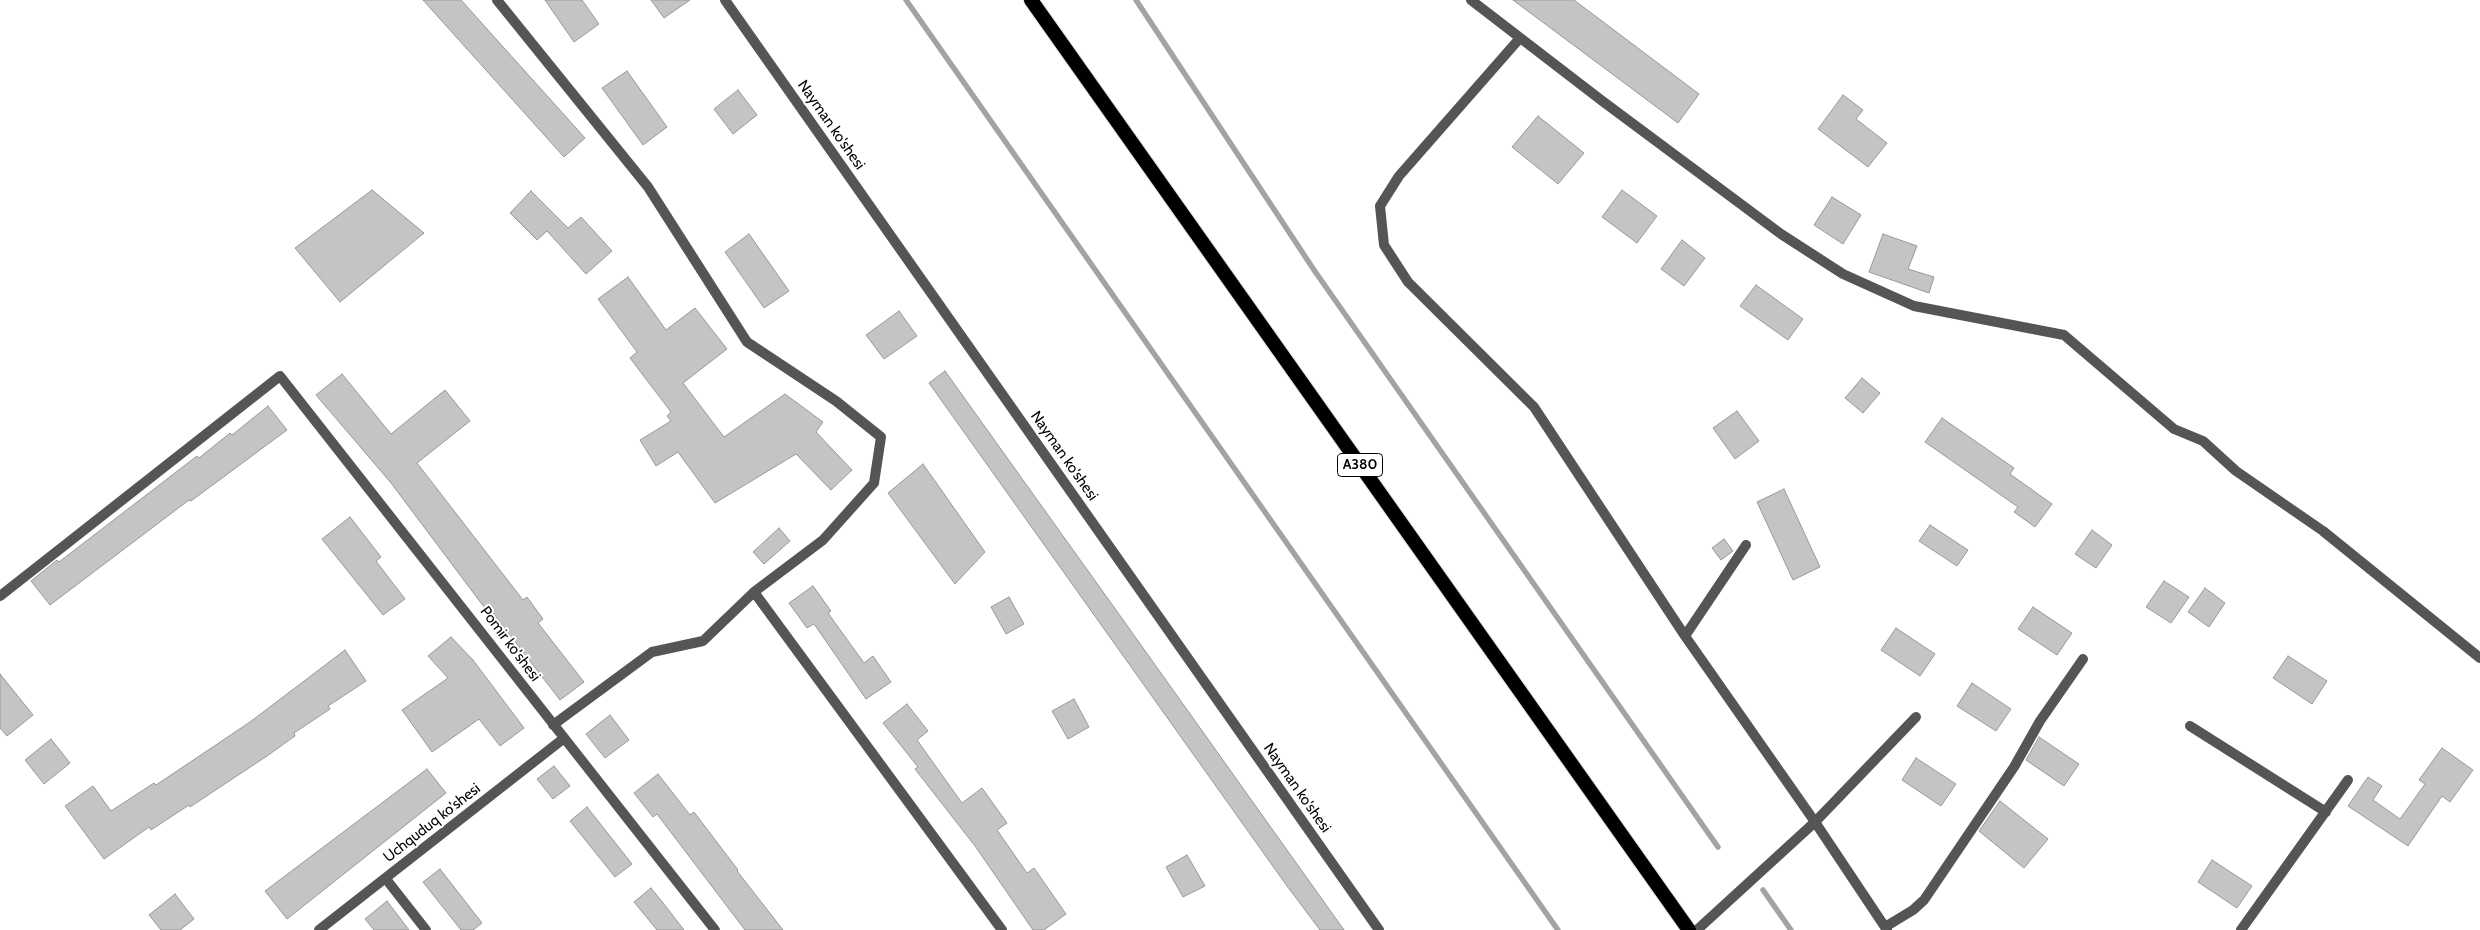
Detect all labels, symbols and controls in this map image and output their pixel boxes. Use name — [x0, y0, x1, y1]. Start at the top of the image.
street label: Nayman ko'shesi — [793, 77, 869, 173]
street label: Nayman ko'shesi — [1026, 408, 1102, 504]
road number: A380 — [1338, 454, 1382, 476]
street label: Pomir ko'shesi — [476, 603, 544, 685]
street label: Nayman ko'shesi — [1259, 740, 1335, 836]
street label: Uchquduq ko'shesi — [380, 780, 484, 866]

